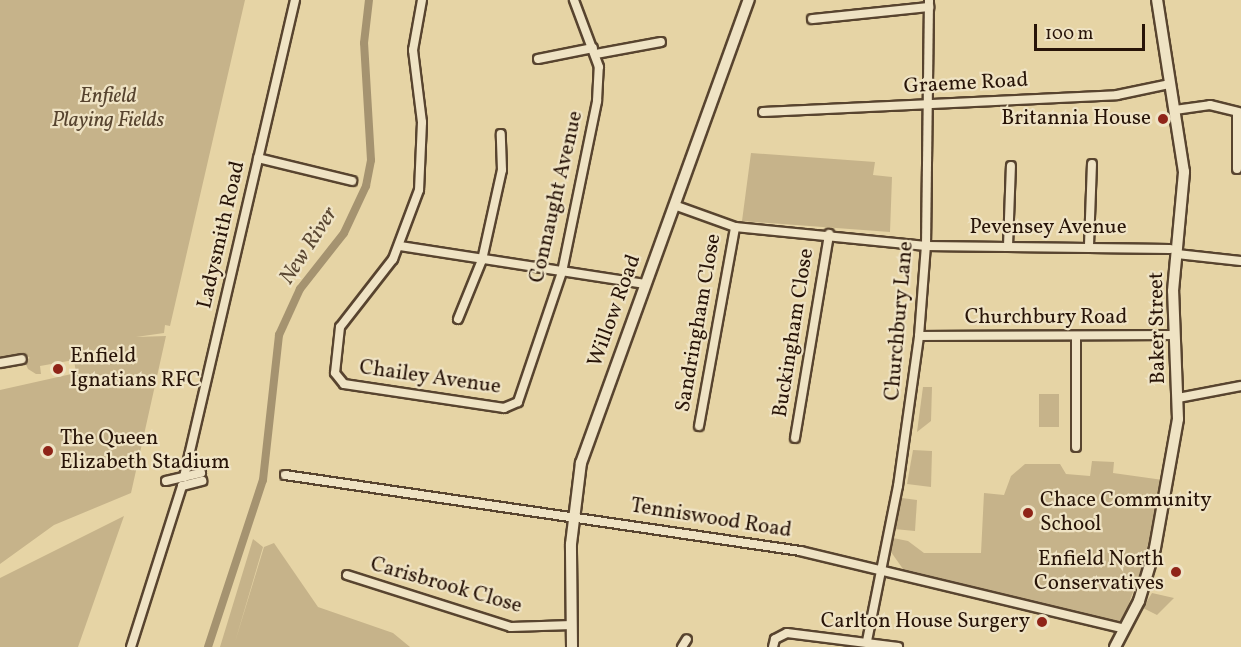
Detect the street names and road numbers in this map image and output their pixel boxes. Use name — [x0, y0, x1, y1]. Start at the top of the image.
street label: Graeme Road — [903, 68, 1029, 100]
street label: Connaught Avenue — [525, 109, 589, 285]
street label: Ladysmith Road — [193, 159, 251, 311]
street label: Pevensey Avenue — [969, 215, 1127, 241]
street label: Sandringham Close — [671, 232, 727, 414]
street label: Churchbury Lane — [880, 240, 920, 402]
street label: Buckingham Close — [768, 247, 820, 419]
street label: Willow Road — [583, 251, 647, 371]
street label: Baker Street — [1144, 271, 1172, 385]
street label: Churchbury Road — [964, 305, 1128, 331]
street label: Chailey Avenue — [357, 356, 503, 400]
street label: Tenniswood Road — [629, 494, 793, 544]
street label: Carisbrook Close — [367, 552, 525, 620]

